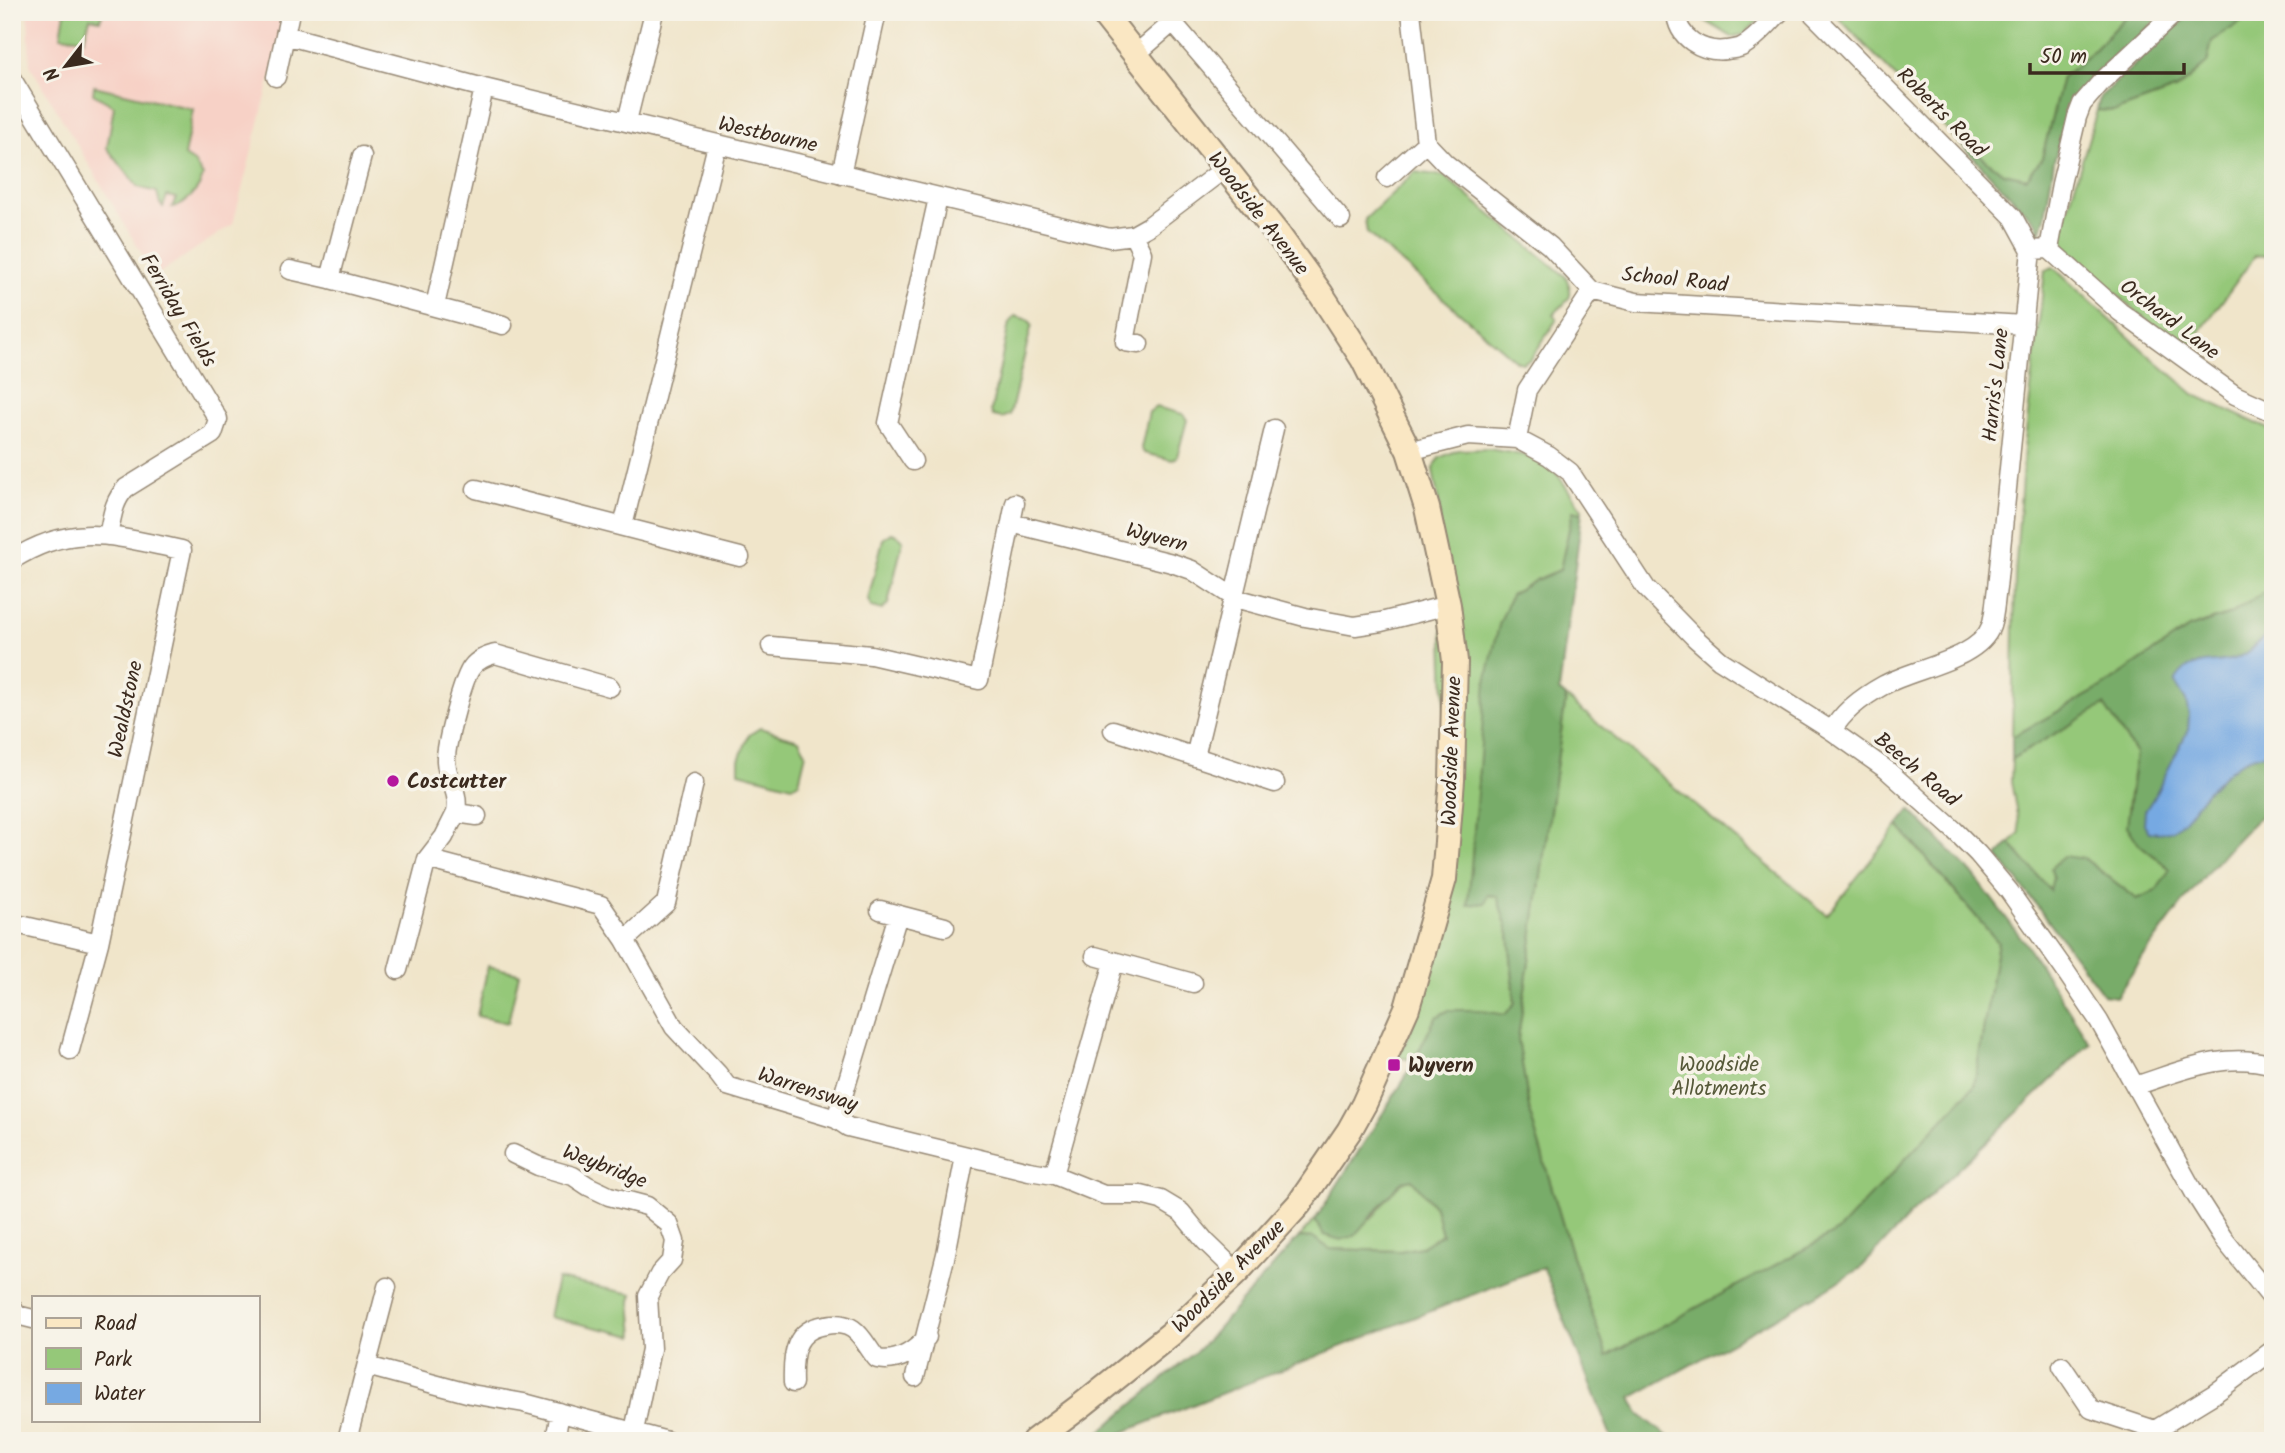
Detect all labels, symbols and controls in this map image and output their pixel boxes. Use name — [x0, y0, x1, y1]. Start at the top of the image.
north arrow — [32, 32, 102, 102]
scale bar — [2030, 32, 2184, 76]
text: 50 m — [2040, 41, 2087, 74]
street label: Roberts Road — [1888, 60, 1994, 166]
text: N — [37, 61, 69, 87]
street label: Westbourne — [715, 108, 821, 163]
street label: Woodside Avenue — [1199, 145, 1317, 284]
street label: Ferriday Fields — [131, 247, 225, 374]
street label: School Road — [1620, 259, 1730, 303]
street label: Orchard Lane — [2112, 271, 2227, 369]
street label: Harris's Lane — [1974, 326, 2019, 444]
street label: Wyvern — [1122, 514, 1191, 563]
street label: Wealdstone — [100, 657, 153, 761]
street label: Woodside Avenue — [1433, 675, 1472, 827]
street label: Beech Road — [1866, 724, 1967, 816]
place label: Costcutter — [407, 766, 507, 799]
marker: Costcutter — [385, 773, 401, 789]
park label: Woodside Allotments — [1671, 1049, 1767, 1106]
place label: Wyvern — [1408, 1050, 1474, 1083]
marker: Wyvern — [1386, 1057, 1402, 1073]
street label: Warrensway — [753, 1059, 862, 1122]
street label: Weybridge — [557, 1136, 652, 1199]
street label: Woodside Avenue — [1164, 1212, 1294, 1342]
legend — [32, 1296, 259, 1422]
text: Road — [94, 1308, 137, 1341]
text: Park — [94, 1344, 132, 1377]
text: Water — [94, 1378, 146, 1411]

